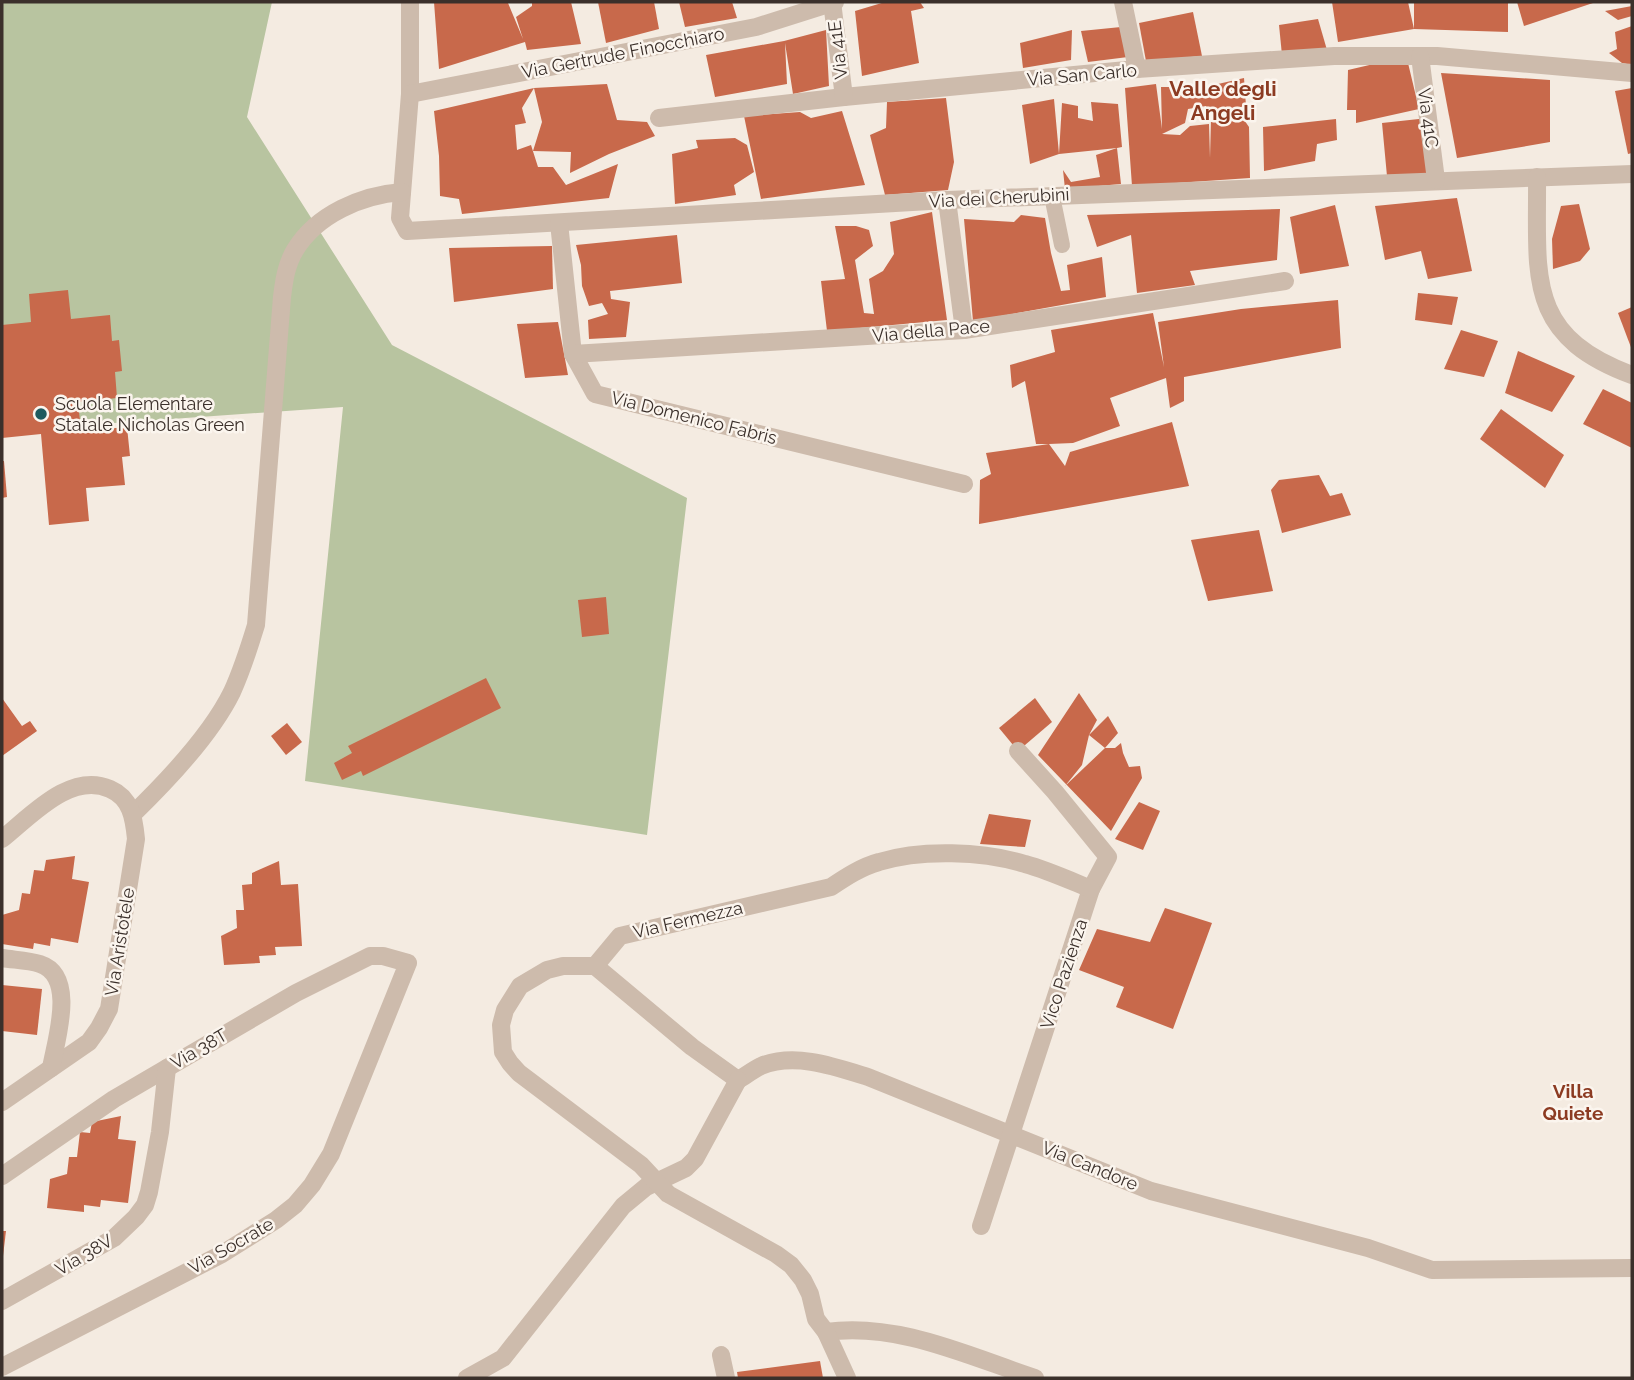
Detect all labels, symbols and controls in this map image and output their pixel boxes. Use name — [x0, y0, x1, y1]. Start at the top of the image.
street label: Via 41E — [823, 19, 852, 81]
street label: Via Gertrude Finocchiaro — [520, 22, 726, 82]
street label: Via San Carlo — [1026, 59, 1138, 90]
district label: Valle degli Angeli — [1169, 76, 1277, 125]
street label: Via 41C — [1414, 87, 1443, 149]
street label: Via dei Cherubini — [928, 183, 1070, 212]
street label: Via della Pace — [871, 315, 991, 346]
street label: Via Domenico Fabris — [609, 387, 779, 448]
place label: Scuola Elementare Statale Nicholas Green — [55, 393, 245, 435]
marker: Scuola Elementare Statale Nicholas Green — [33, 406, 49, 422]
street label: Via Aristotele — [101, 886, 139, 998]
street label: Via Fermezza — [631, 897, 745, 942]
street label: Vico Pazienza — [1036, 916, 1091, 1032]
street label: Via 38T — [167, 1024, 231, 1073]
district label: Villa Quiete — [1543, 1080, 1603, 1124]
street label: Via Candore — [1039, 1137, 1142, 1194]
street label: Via Socrate — [185, 1213, 277, 1278]
street label: Via 38V — [51, 1230, 116, 1279]

